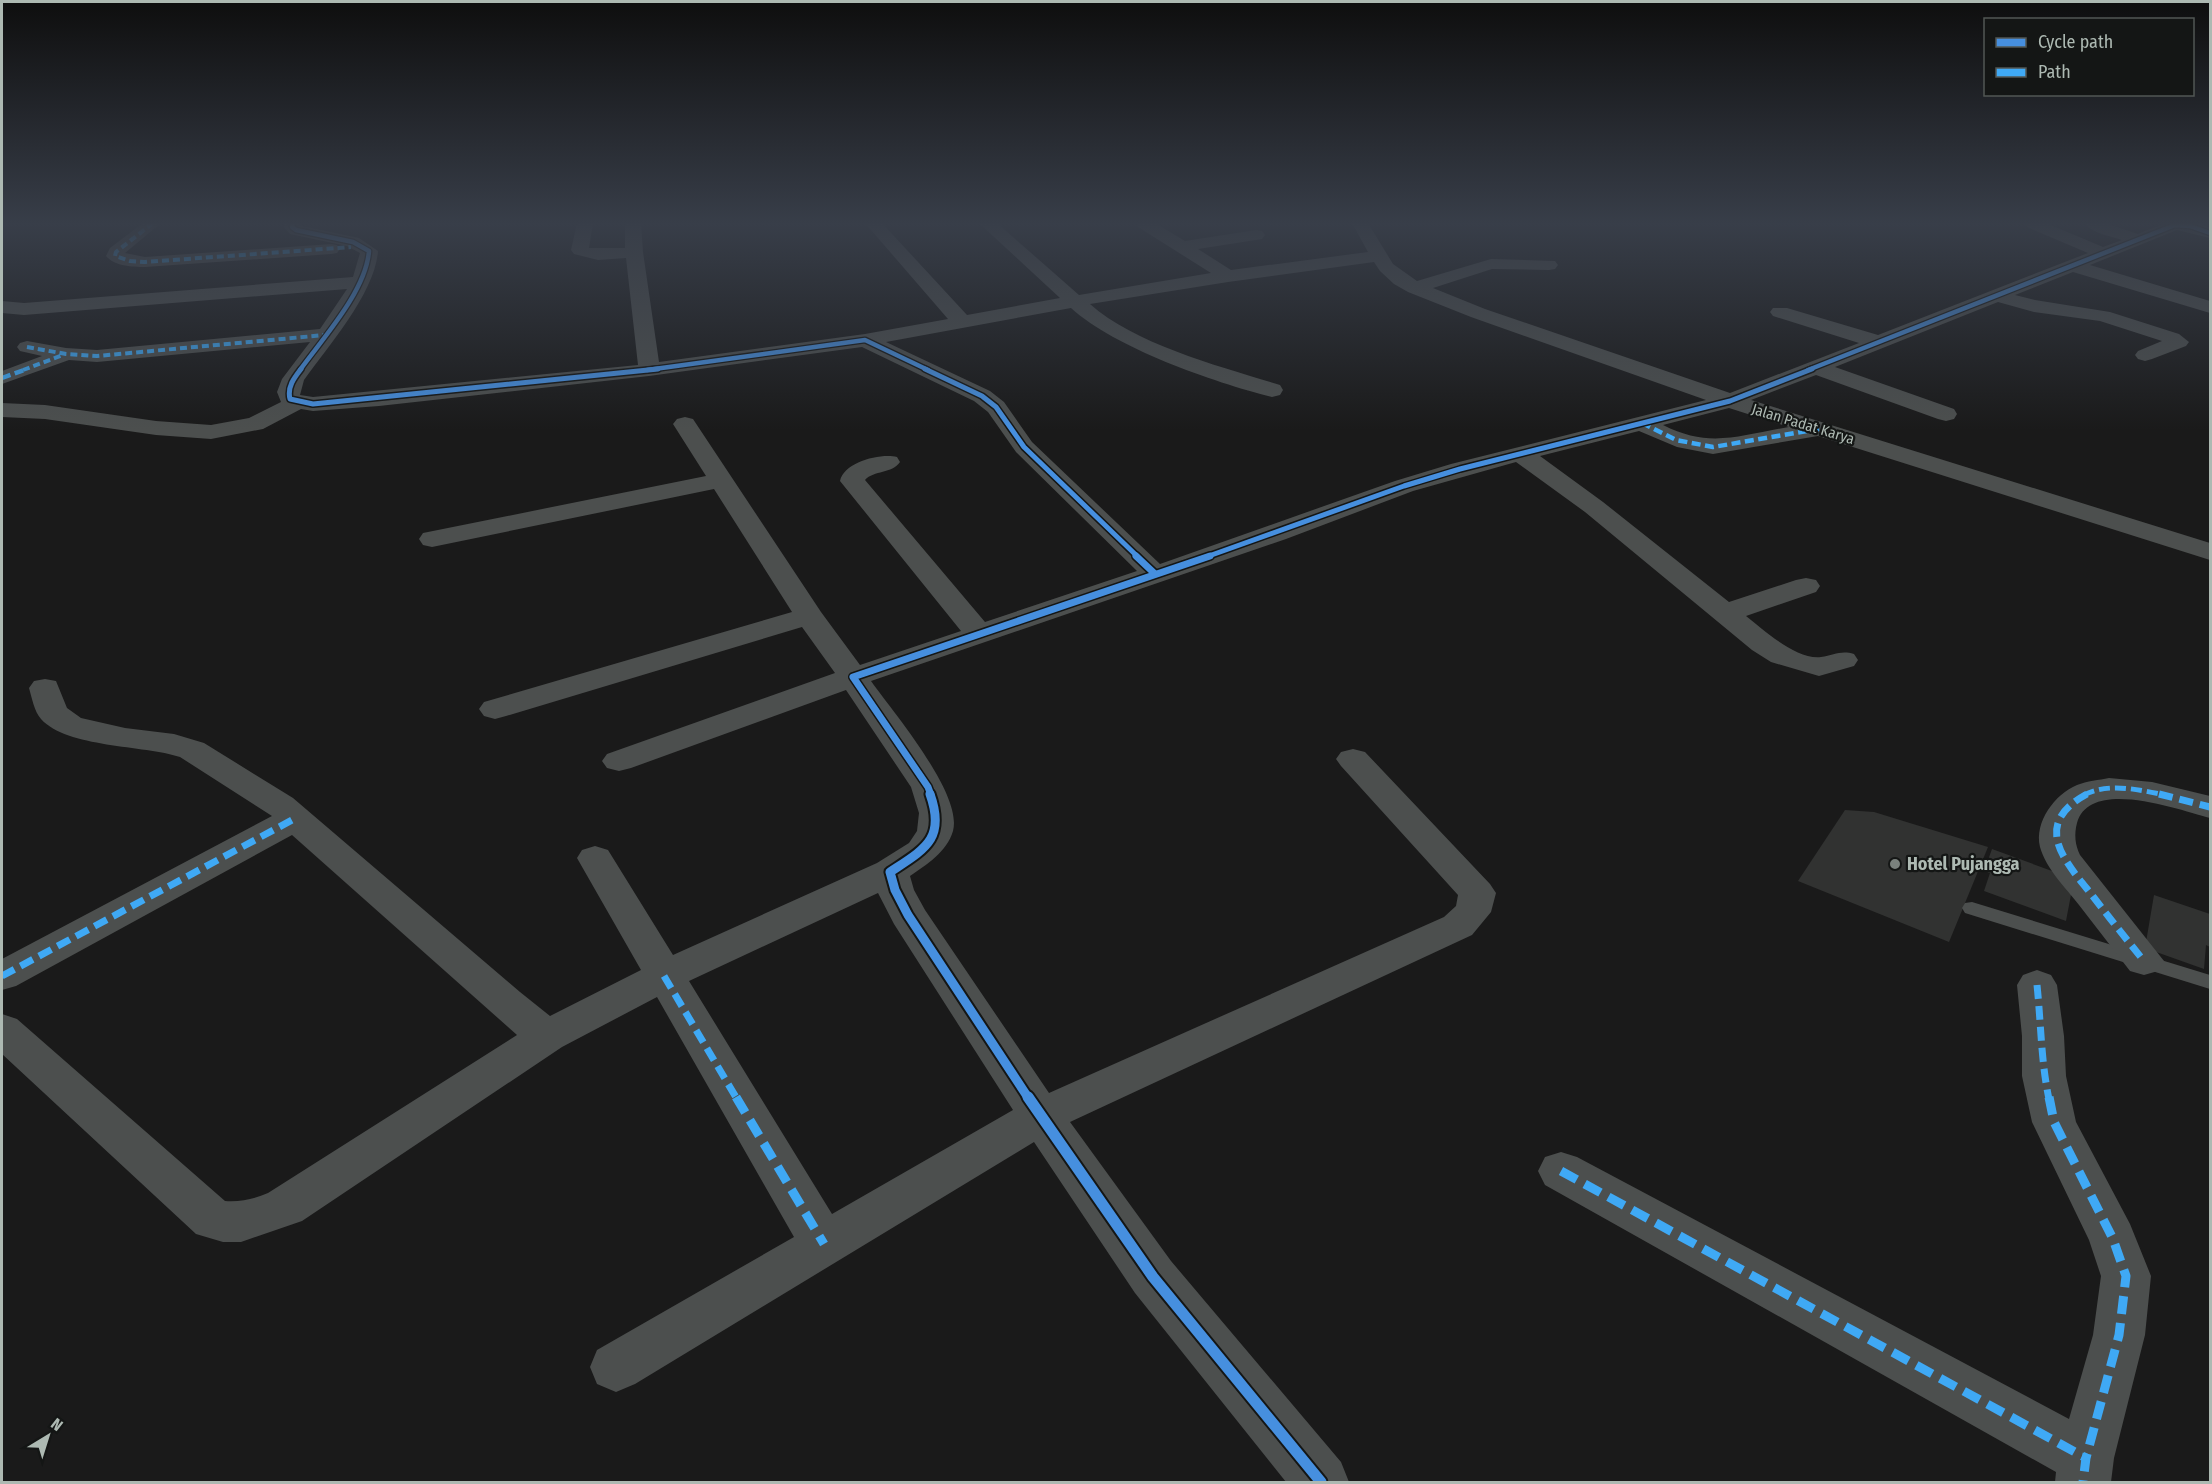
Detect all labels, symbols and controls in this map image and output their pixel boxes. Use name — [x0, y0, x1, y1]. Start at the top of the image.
legend — [1984, 18, 2194, 96]
text: Cycle path — [2038, 31, 2113, 53]
text: Path — [2038, 61, 2071, 83]
street label: Jalan Padat Karya — [1749, 400, 1857, 448]
place label: Hotel Pujangga — [1907, 853, 2020, 875]
marker: Hotel Pujangga — [1888, 857, 1902, 871]
north arrow — [18, 1406, 78, 1466]
text: N — [47, 1414, 67, 1435]

